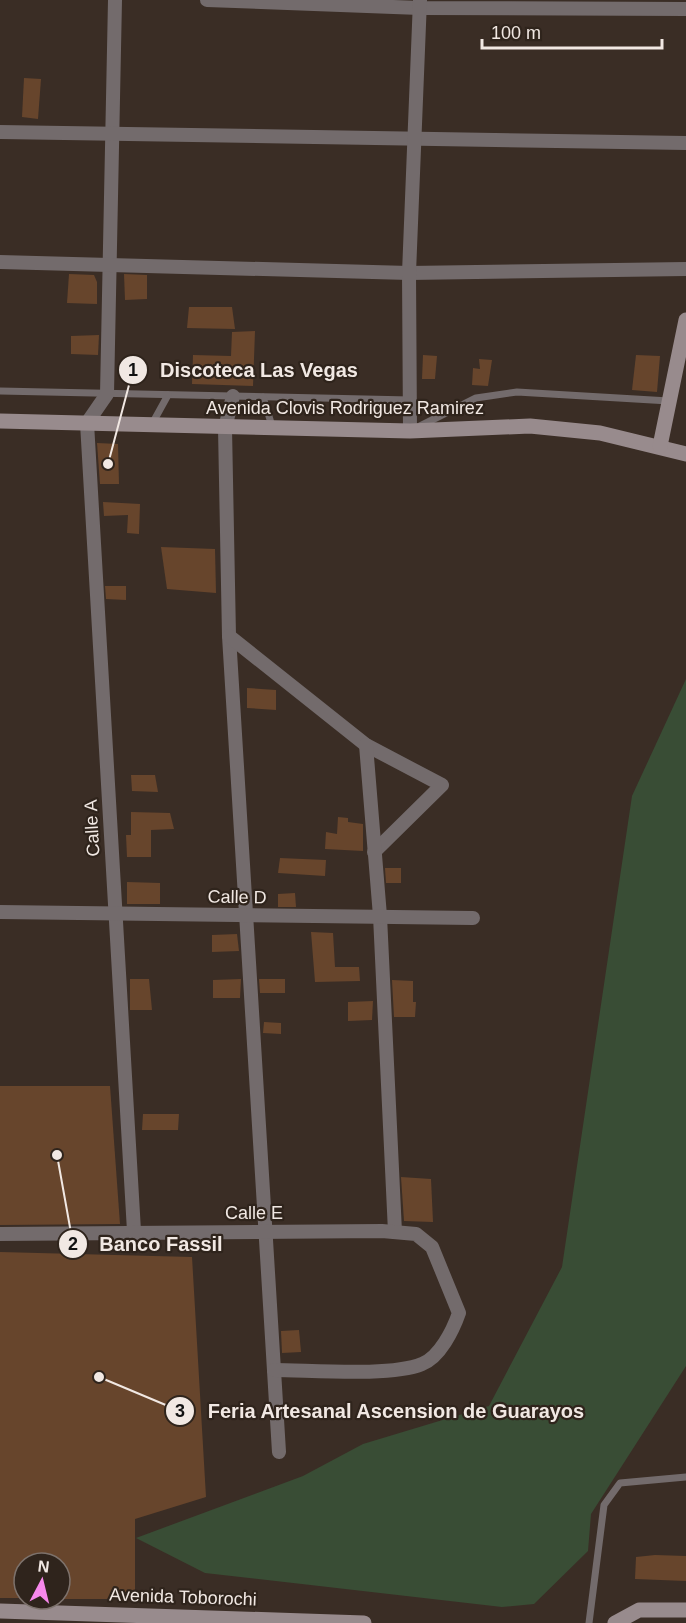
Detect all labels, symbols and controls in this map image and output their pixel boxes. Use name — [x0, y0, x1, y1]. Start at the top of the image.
scale bar — [482, 12, 662, 50]
text: 100 m — [491, 23, 541, 43]
callout: Discoteca Las Vegas — [118, 351, 370, 389]
text: Discoteca Las Vegas — [160, 359, 358, 381]
text: 1 — [128, 360, 138, 380]
street label: Avenida Clovis Rodriguez Ramirez — [206, 398, 484, 418]
street label: Calle A — [81, 799, 103, 857]
street label: Calle D — [207, 886, 267, 908]
street label: Calle E — [225, 1203, 283, 1223]
callout: Banco Fassil — [58, 1225, 235, 1263]
text: Banco Fassil — [99, 1233, 223, 1255]
text: 2 — [68, 1234, 78, 1254]
callout: Feria Artesanal Ascension de Guarayos — [165, 1392, 597, 1430]
text: Feria Artesanal Ascension de Guarayos — [208, 1400, 584, 1422]
text: 3 — [175, 1401, 185, 1421]
north arrow — [12, 1551, 72, 1611]
text: N — [37, 1557, 51, 1576]
street label: Avenida Toborochi — [109, 1584, 257, 1610]

